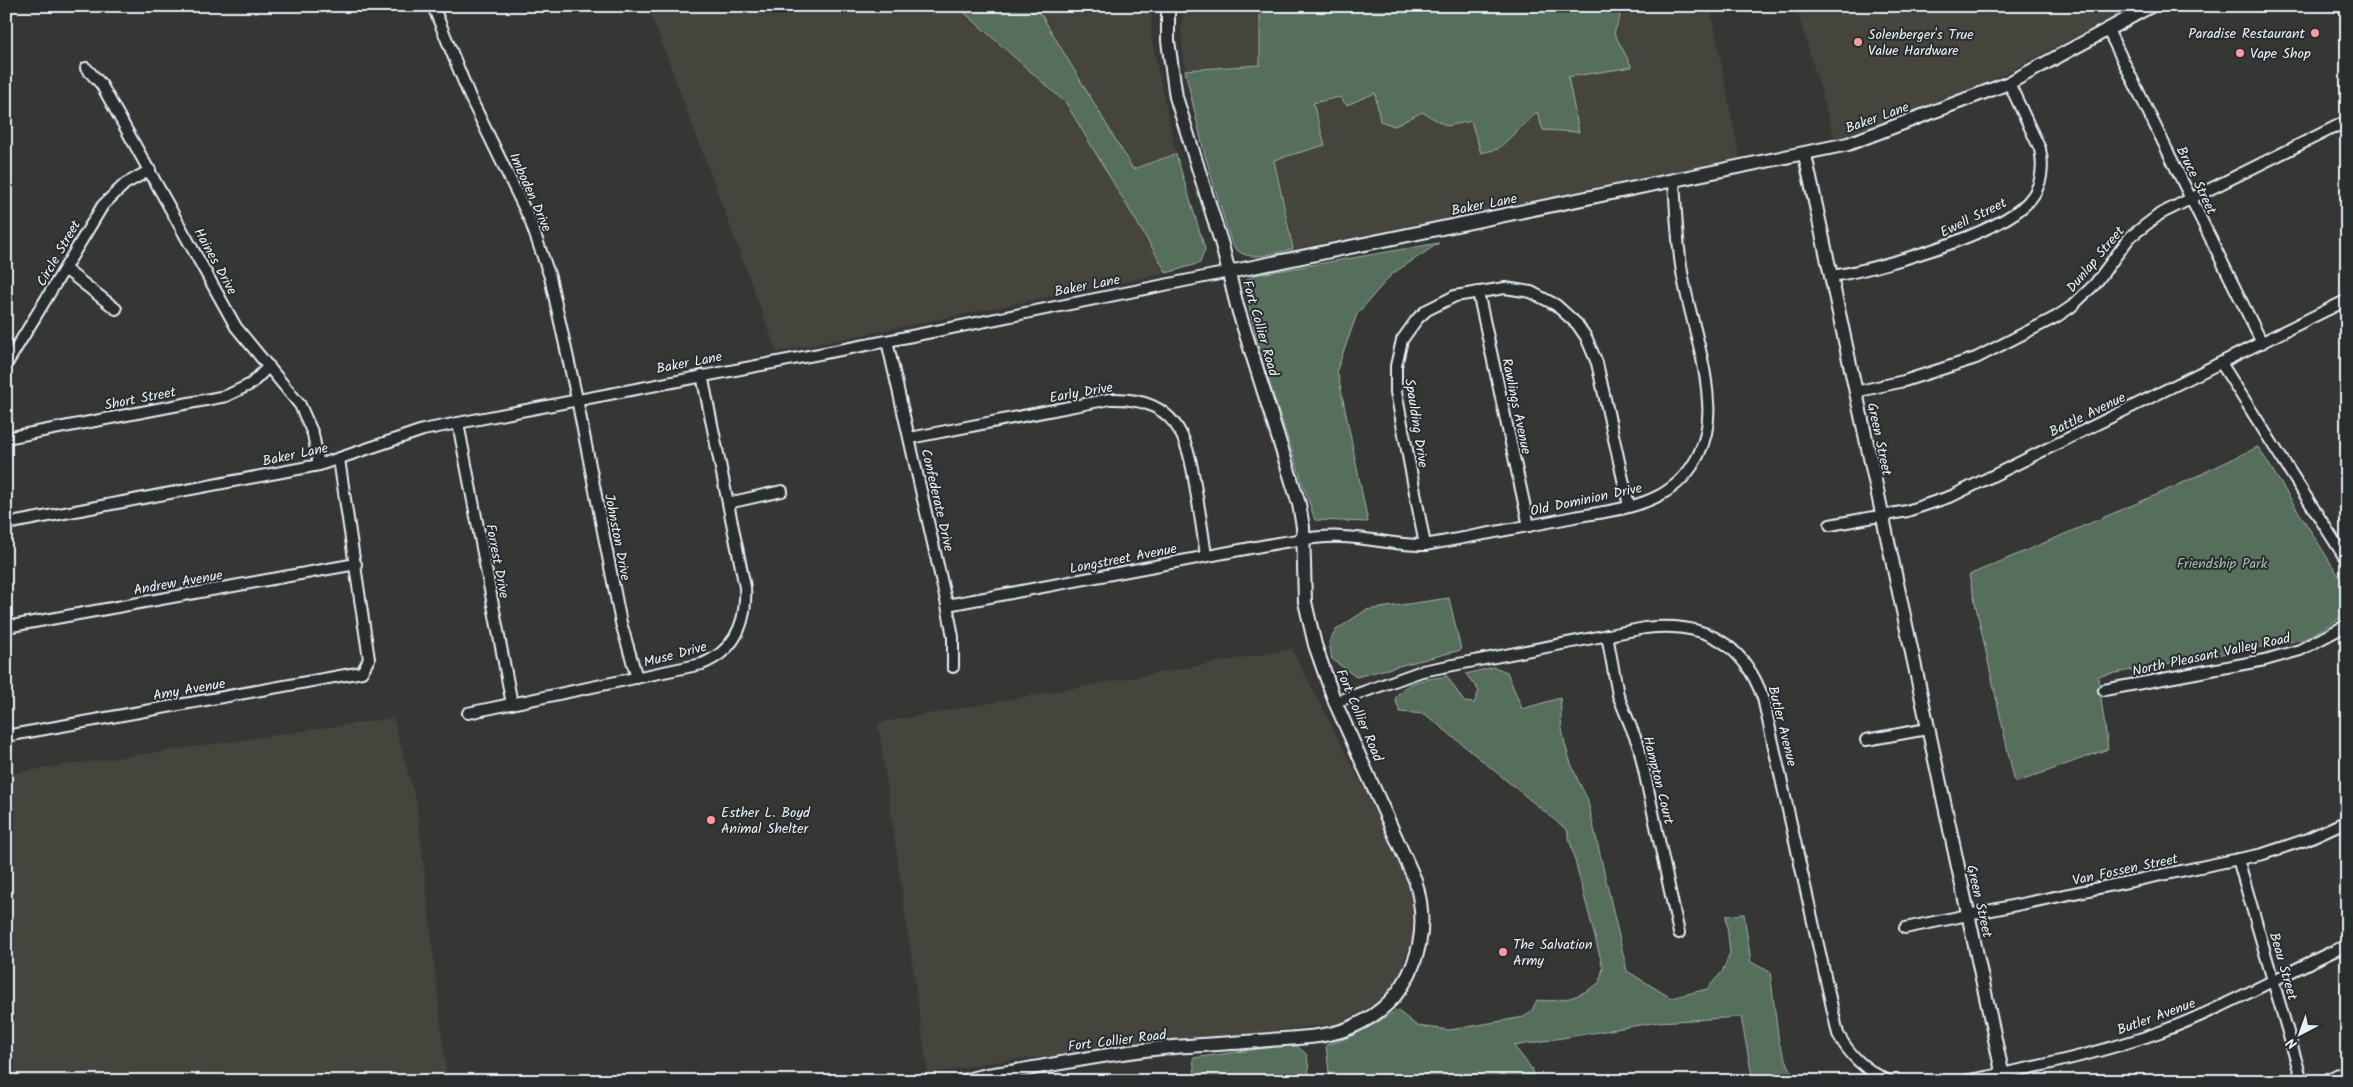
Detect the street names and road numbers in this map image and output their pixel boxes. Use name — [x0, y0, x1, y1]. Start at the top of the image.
street label: Baker Lane — [1842, 96, 1913, 140]
street label: Bruce Street — [2170, 142, 2222, 219]
street label: Imboden Drive — [503, 149, 558, 236]
street label: Baker Lane — [1449, 188, 1520, 222]
street label: Ewell Street — [1936, 192, 2011, 244]
street label: Circle Street — [31, 216, 87, 291]
street label: Dunlap Street — [2061, 221, 2131, 298]
street label: Haines Drive — [188, 224, 243, 300]
street label: Baker Lane — [1052, 269, 1123, 303]
street label: Fort Collier Road — [1236, 278, 1285, 380]
street label: Baker Lane — [654, 346, 725, 380]
street label: Rawlings Avenue — [1495, 356, 1537, 457]
street label: Early Drive — [1048, 376, 1115, 409]
street label: Spaulding Drive — [1398, 377, 1434, 470]
street label: Short Street — [103, 381, 178, 417]
street label: Battle Avenue — [2045, 387, 2130, 443]
street label: Green Street — [1861, 401, 1898, 478]
street label: Baker Lane — [260, 437, 331, 473]
street label: Confederate Drive — [915, 447, 960, 554]
street label: Old Dominion Drive — [1528, 477, 1645, 523]
street label: Johnston Drive — [598, 492, 636, 583]
street label: Forrest Drive — [479, 522, 515, 601]
street label: Longstreet Avenue — [1068, 538, 1179, 580]
street label: Andrew Avenue — [132, 564, 225, 602]
street label: North Pleasant Valley Road — [2130, 627, 2293, 683]
street label: Muse Drive — [641, 636, 710, 674]
street label: Fort Collier Road — [1330, 666, 1389, 766]
street label: Amy Avenue — [151, 673, 228, 707]
street label: Butler Avenue — [1761, 684, 1803, 769]
street label: Hampton Court — [1636, 734, 1680, 827]
street label: Van Fossen Street — [2070, 848, 2181, 892]
street label: Green Street — [1960, 863, 1998, 940]
street label: Beau Street — [2263, 930, 2303, 1003]
street label: Butler Avenue — [2114, 992, 2199, 1041]
street label: Fort Collier Road — [1067, 1024, 1169, 1058]

